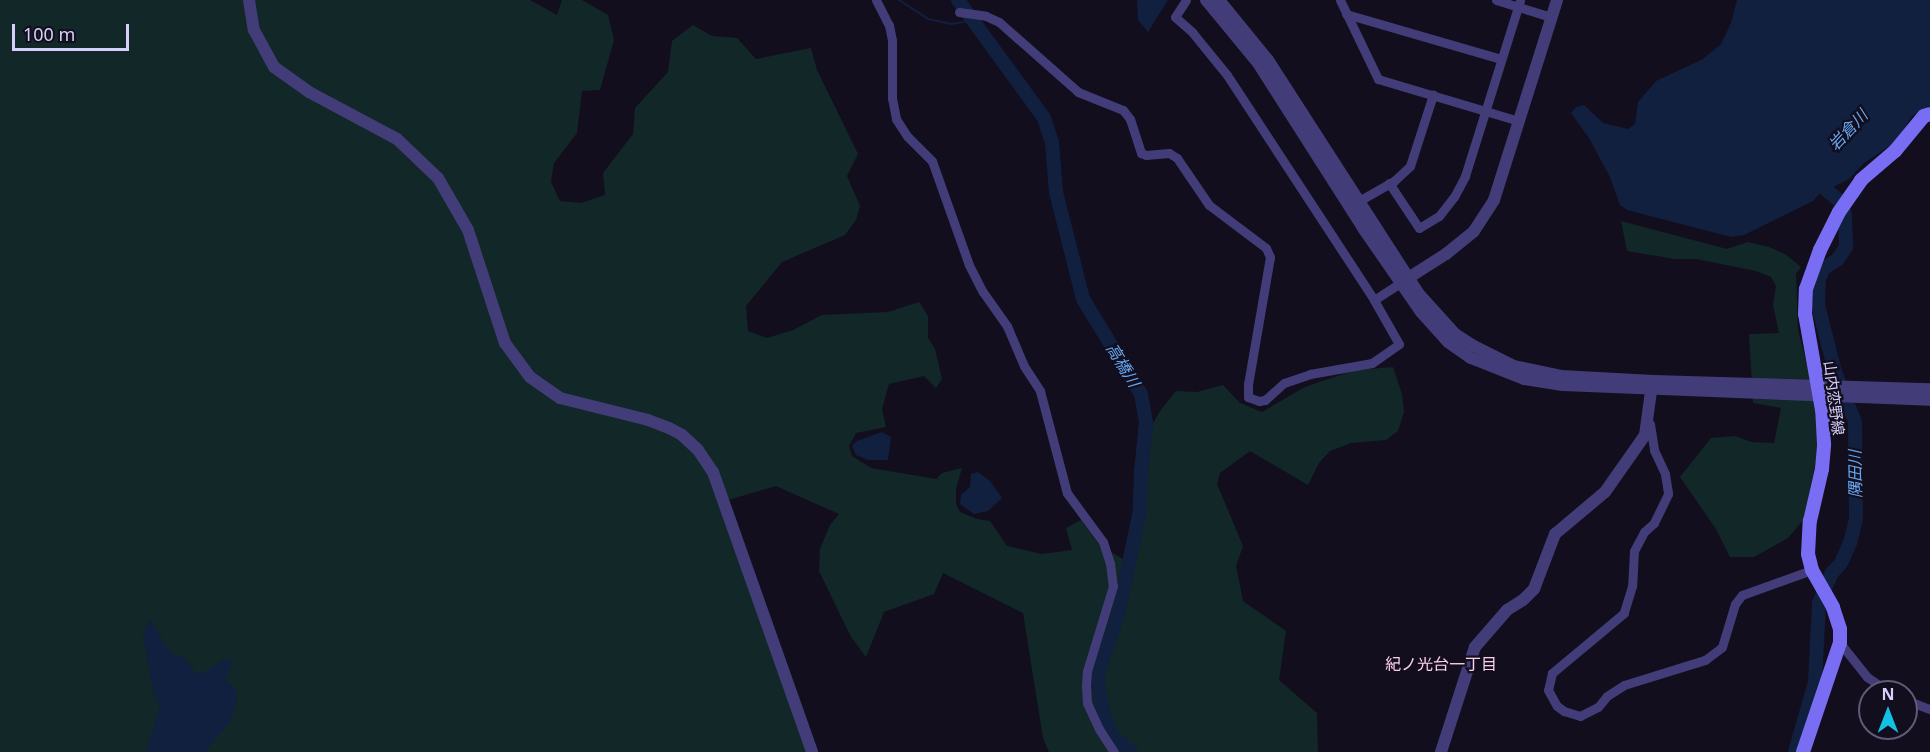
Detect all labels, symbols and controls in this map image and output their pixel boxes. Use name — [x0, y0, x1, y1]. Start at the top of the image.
scale bar — [15, 12, 132, 50]
text: 100 m — [23, 22, 75, 46]
water label: 岩倉川 — [1825, 106, 1871, 154]
water label: 高橋川 — [1102, 339, 1144, 391]
street label: 山内恋野線 — [1820, 360, 1848, 436]
water label: 隅田川 — [1845, 450, 1865, 498]
district label: 紀ノ光台一丁目 — [1385, 654, 1497, 674]
north arrow — [1858, 680, 1918, 740]
text: N — [1881, 683, 1895, 705]

